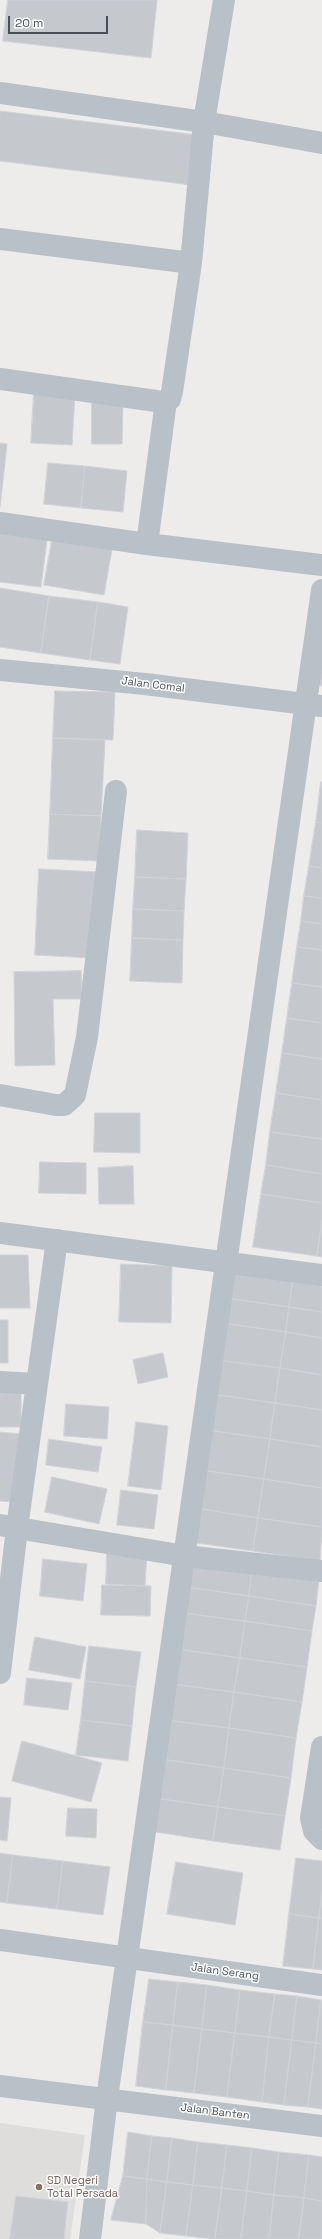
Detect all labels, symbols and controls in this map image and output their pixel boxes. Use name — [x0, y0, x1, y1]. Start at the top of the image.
scale bar — [10, 8, 110, 34]
text: 20 m — [15, 15, 43, 31]
street label: Jalan Comal — [121, 675, 185, 695]
street label: Jalan Serang — [190, 1961, 260, 1983]
street label: Jalan Banten — [180, 2101, 250, 2123]
place label: SD Negeri Total Persada — [47, 2174, 118, 2200]
marker: SD Negeri Total Persada — [34, 2182, 44, 2192]

